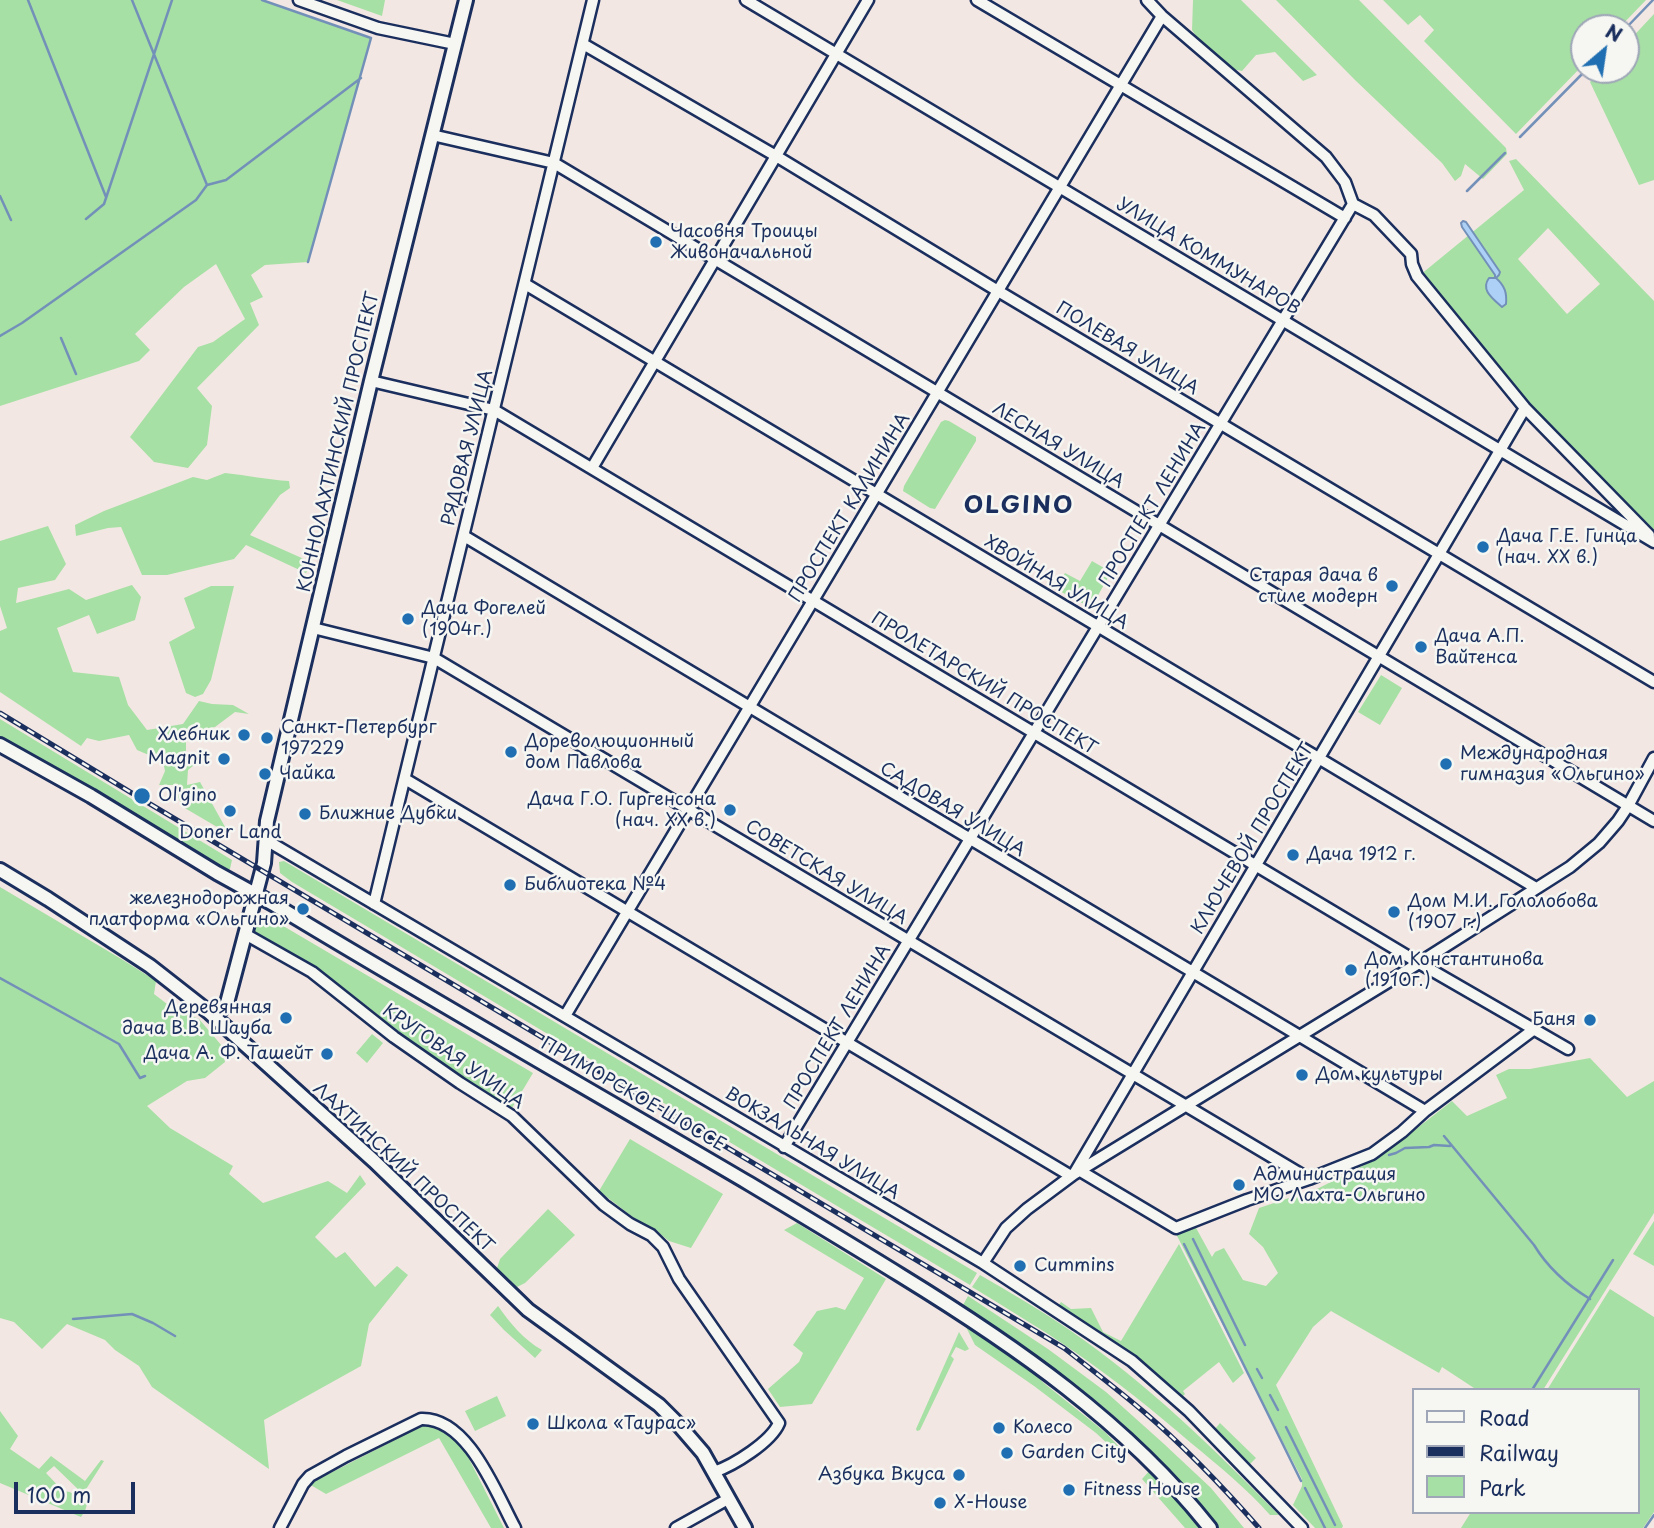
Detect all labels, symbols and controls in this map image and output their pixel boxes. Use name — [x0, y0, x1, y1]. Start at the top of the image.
north arrow — [1570, 14, 1640, 84]
text: N — [1601, 16, 1628, 48]
street label: УЛИЦА КОММУНАРОВ — [1112, 194, 1304, 320]
place label: Часовня Троицы Живоначальной — [670, 221, 818, 264]
marker: Часовня Троицы Живоначальной — [648, 234, 664, 250]
street label: КОННОЛАХТИНСКИЙ ПРОСПЕКТ — [294, 290, 384, 594]
street label: ПОЛЕВАЯ УЛИЦА — [1052, 298, 1202, 400]
street label: РЯДОВАЯ УЛИЦА — [438, 367, 498, 529]
street label: ЛЕСНАЯ УЛИЦА — [988, 398, 1128, 494]
street label: ПРОСПЕКТ КАЛИНИНА — [785, 410, 915, 606]
street label: ПРОСПЕКТ ЛЕНИНА — [1095, 419, 1211, 591]
district label: OLGINO — [965, 492, 1073, 520]
place label: Дача Г.Е. Гинца (нач. XX в.) — [1497, 526, 1637, 568]
street label: ХВОЙНАЯ УЛИЦА — [980, 532, 1132, 634]
marker: Дача Г.Е. Гинца (нач. XX в.) — [1475, 539, 1491, 555]
place label: Старая дача в стиле модерн — [1249, 565, 1378, 608]
marker: Старая дача в стиле модерн — [1384, 578, 1400, 594]
place label: Дача Фогелей (1904г.) — [422, 598, 546, 640]
street label: ПРОЛЕТАРСКИЙ ПРОСПЕКТ — [867, 608, 1101, 760]
marker: Дача Фогелей (1904г.) — [400, 611, 416, 627]
place label: Дача А.П. Вайтенса — [1435, 626, 1525, 668]
marker: Дача А.П. Вайтенса — [1413, 639, 1429, 655]
place label: Санкт-Петербург 197229 — [281, 717, 436, 760]
place label: Хлебник — [158, 724, 230, 746]
marker: Хлебник — [236, 727, 252, 743]
marker: Санкт-Петербург 197229 — [259, 730, 275, 746]
place label: Дореволюционный дом Павлова — [525, 731, 694, 774]
street label: КЛЮЧЕВОЙ ПРОСПЕКТ — [1187, 739, 1319, 939]
place label: Международная гимназия «Ольгино» — [1460, 743, 1645, 786]
marker: Дореволюционный дом Павлова — [503, 744, 519, 760]
place label: Magnit — [148, 748, 210, 770]
marker: Magnit — [216, 751, 232, 767]
marker: Международная гимназия «Ольгино» — [1438, 756, 1454, 772]
street label: САДОВАЯ УЛИЦА — [875, 758, 1029, 862]
place label: Чайка — [279, 763, 335, 785]
marker: Чайка — [257, 766, 273, 782]
place label: Ol'gino — [158, 785, 217, 807]
marker: Ol'gino — [132, 786, 152, 806]
place label: Дача Г.О. Гиргенсона (нач. XX в.) — [528, 789, 716, 832]
marker: Дача Г.О. Гиргенсона (нач. XX в.) — [722, 802, 738, 818]
marker: Doner Land — [222, 803, 238, 819]
place label: Ближние Дубки — [319, 803, 457, 825]
marker: Ближние Дубки — [297, 806, 313, 822]
street label: СОВЕТСКАЯ УЛИЦА — [741, 816, 911, 930]
place label: Doner Land — [178, 822, 282, 844]
place label: Дача 1912 г. — [1307, 844, 1416, 866]
marker: Дача 1912 г. — [1285, 847, 1301, 863]
place label: Библиотека №4 — [524, 874, 666, 896]
marker: Библиотека №4 — [502, 877, 518, 893]
place label: железнодорожная платформа «Ольгино» — [89, 888, 289, 930]
place label: Дом М.И. Гололобова (1907 г.) — [1408, 891, 1598, 934]
marker: железнодорожная платформа «Ольгино» — [295, 901, 311, 917]
marker: Дом М.И. Гололобова (1907 г.) — [1386, 904, 1402, 920]
street label: ПРОСПЕКТ ЛЕНИНА — [780, 941, 896, 1113]
place label: Дом Константинова (1910г.) — [1365, 949, 1544, 992]
marker: Дом Константинова (1910г.) — [1343, 962, 1359, 978]
place label: Деревянная дача В.В. Шауба — [122, 997, 272, 1040]
street label: КРУГОВАЯ УЛИЦА — [378, 1000, 528, 1114]
place label: Баня — [1533, 1009, 1576, 1031]
marker: Деревянная дача В.В. Шауба — [278, 1010, 294, 1026]
marker: Баня — [1582, 1012, 1598, 1028]
street label: ПРИМОРСКОЕ ШОССЕ — [537, 1033, 729, 1157]
place label: Дача А. Ф. Ташейт — [144, 1043, 313, 1065]
marker: Дача А. Ф. Ташейт — [319, 1046, 335, 1062]
place label: Дом культуры — [1316, 1064, 1443, 1086]
marker: Дом культуры — [1294, 1067, 1310, 1083]
street label: ЛАХТИНСКИЙ ПРОСПЕКТ — [308, 1079, 498, 1257]
street label: ВОКЗАЛЬНАЯ УЛИЦА — [721, 1083, 903, 1205]
place label: Администрация МО Лахта-Ольгино — [1253, 1164, 1426, 1206]
marker: Администрация МО Лахта-Ольгино — [1231, 1177, 1247, 1193]
place label: Cummins — [1034, 1255, 1114, 1277]
marker: Cummins — [1012, 1258, 1028, 1274]
legend — [1412, 1388, 1640, 1514]
text: Road — [1479, 1401, 1530, 1433]
place label: Школа «Таурас» — [547, 1413, 696, 1435]
marker: Школа «Таурас» — [525, 1416, 541, 1432]
place label: Колесо — [1013, 1417, 1073, 1439]
marker: Колесо — [991, 1420, 1007, 1436]
text: Railway — [1479, 1436, 1559, 1468]
place label: Garden City — [1021, 1442, 1127, 1464]
marker: Garden City — [999, 1445, 1015, 1461]
place label: Азбука Вкуса — [818, 1464, 945, 1486]
marker: Азбука Вкуса — [951, 1467, 967, 1483]
scale bar — [18, 1468, 138, 1512]
text: Park — [1479, 1471, 1526, 1503]
text: 100 m — [27, 1478, 91, 1510]
place label: Fitness House — [1083, 1479, 1200, 1501]
marker: Fitness House — [1061, 1482, 1077, 1498]
place label: X-House — [954, 1492, 1027, 1514]
marker: X-House — [932, 1495, 948, 1511]

